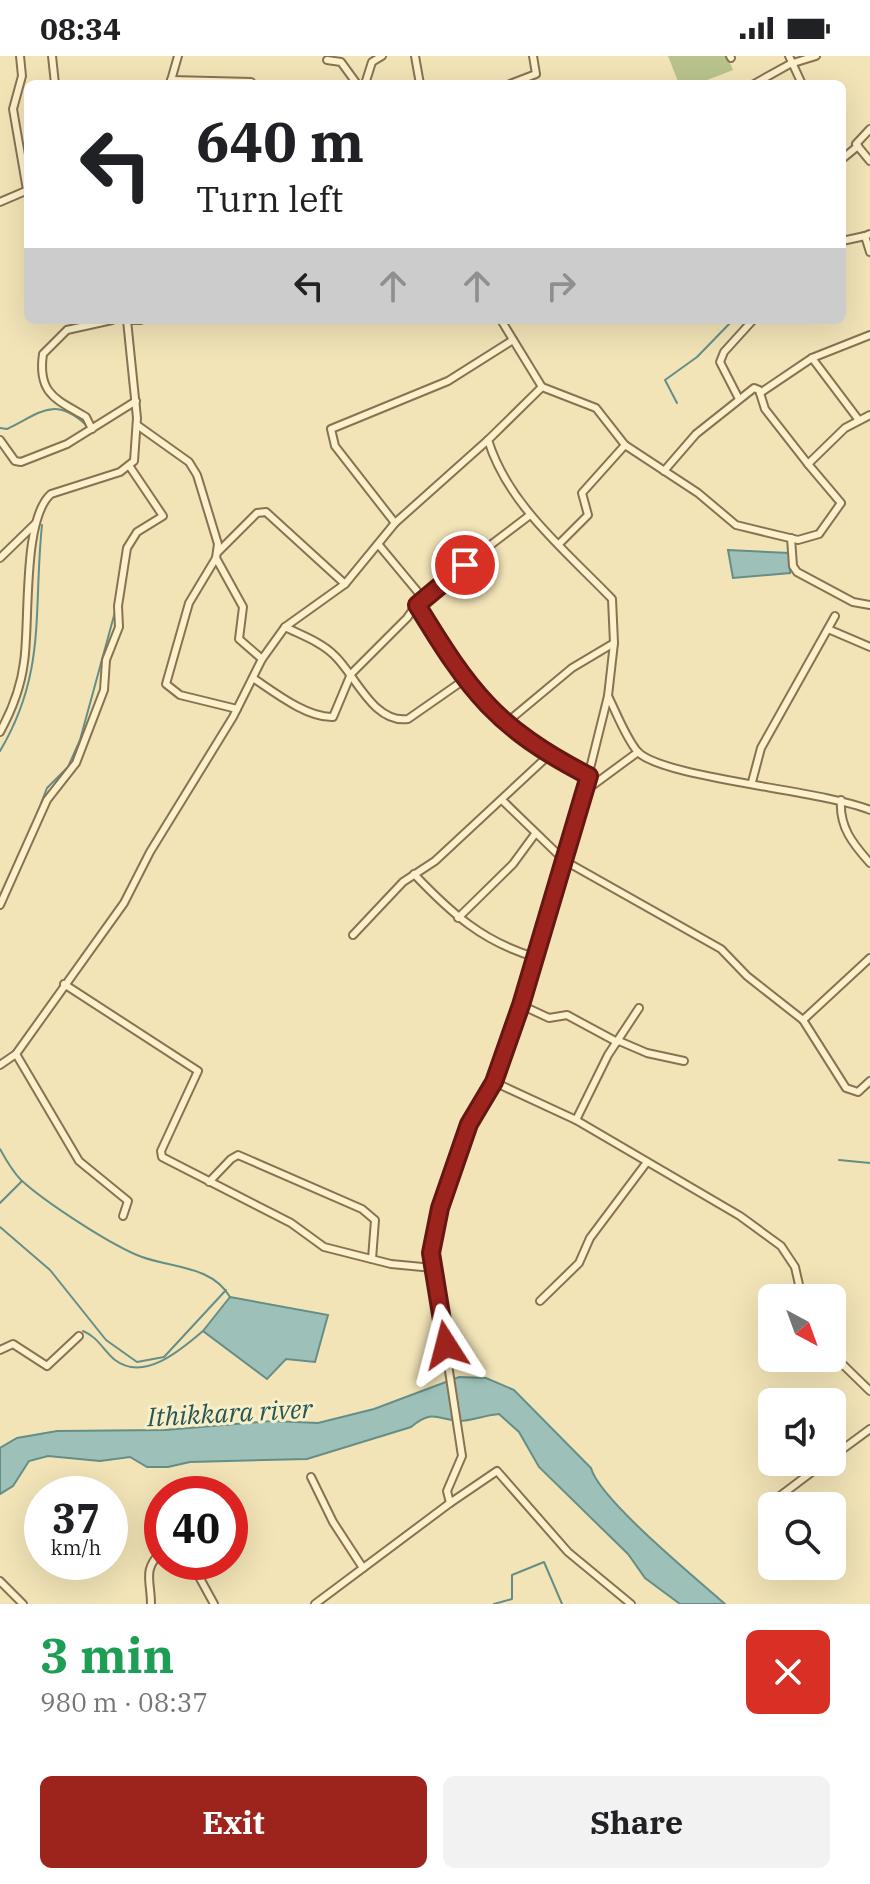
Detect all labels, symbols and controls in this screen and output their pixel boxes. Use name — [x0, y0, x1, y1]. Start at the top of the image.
text: 08:34 — [40, 9, 121, 48]
text: 640 m — [196, 105, 364, 177]
icon: left — [64, 112, 168, 216]
text: Turn left — [196, 175, 343, 222]
icon: left — [287, 264, 331, 308]
icon: ahead — [371, 264, 415, 308]
icon: ahead — [455, 264, 499, 308]
icon: right — [539, 264, 583, 308]
pin — [431, 531, 499, 599]
icon: arrive — [443, 543, 487, 587]
north arrow — [758, 1284, 846, 1372]
map controls — [758, 1284, 846, 1580]
position arrow — [404, 1303, 488, 1387]
button: sound — [758, 1388, 846, 1476]
water label: Ithikkara river — [145, 1391, 314, 1433]
speed limit sign: 40 — [144, 1476, 248, 1580]
text: 37 — [52, 1492, 100, 1544]
button: search — [758, 1492, 846, 1580]
text: km/h — [51, 1534, 101, 1561]
text: 3 min — [40, 1624, 174, 1686]
button: close — [746, 1630, 830, 1714]
text: 980 m · 08:37 — [40, 1685, 208, 1719]
button: Exit — [40, 1776, 427, 1868]
button: Share — [443, 1776, 830, 1868]

